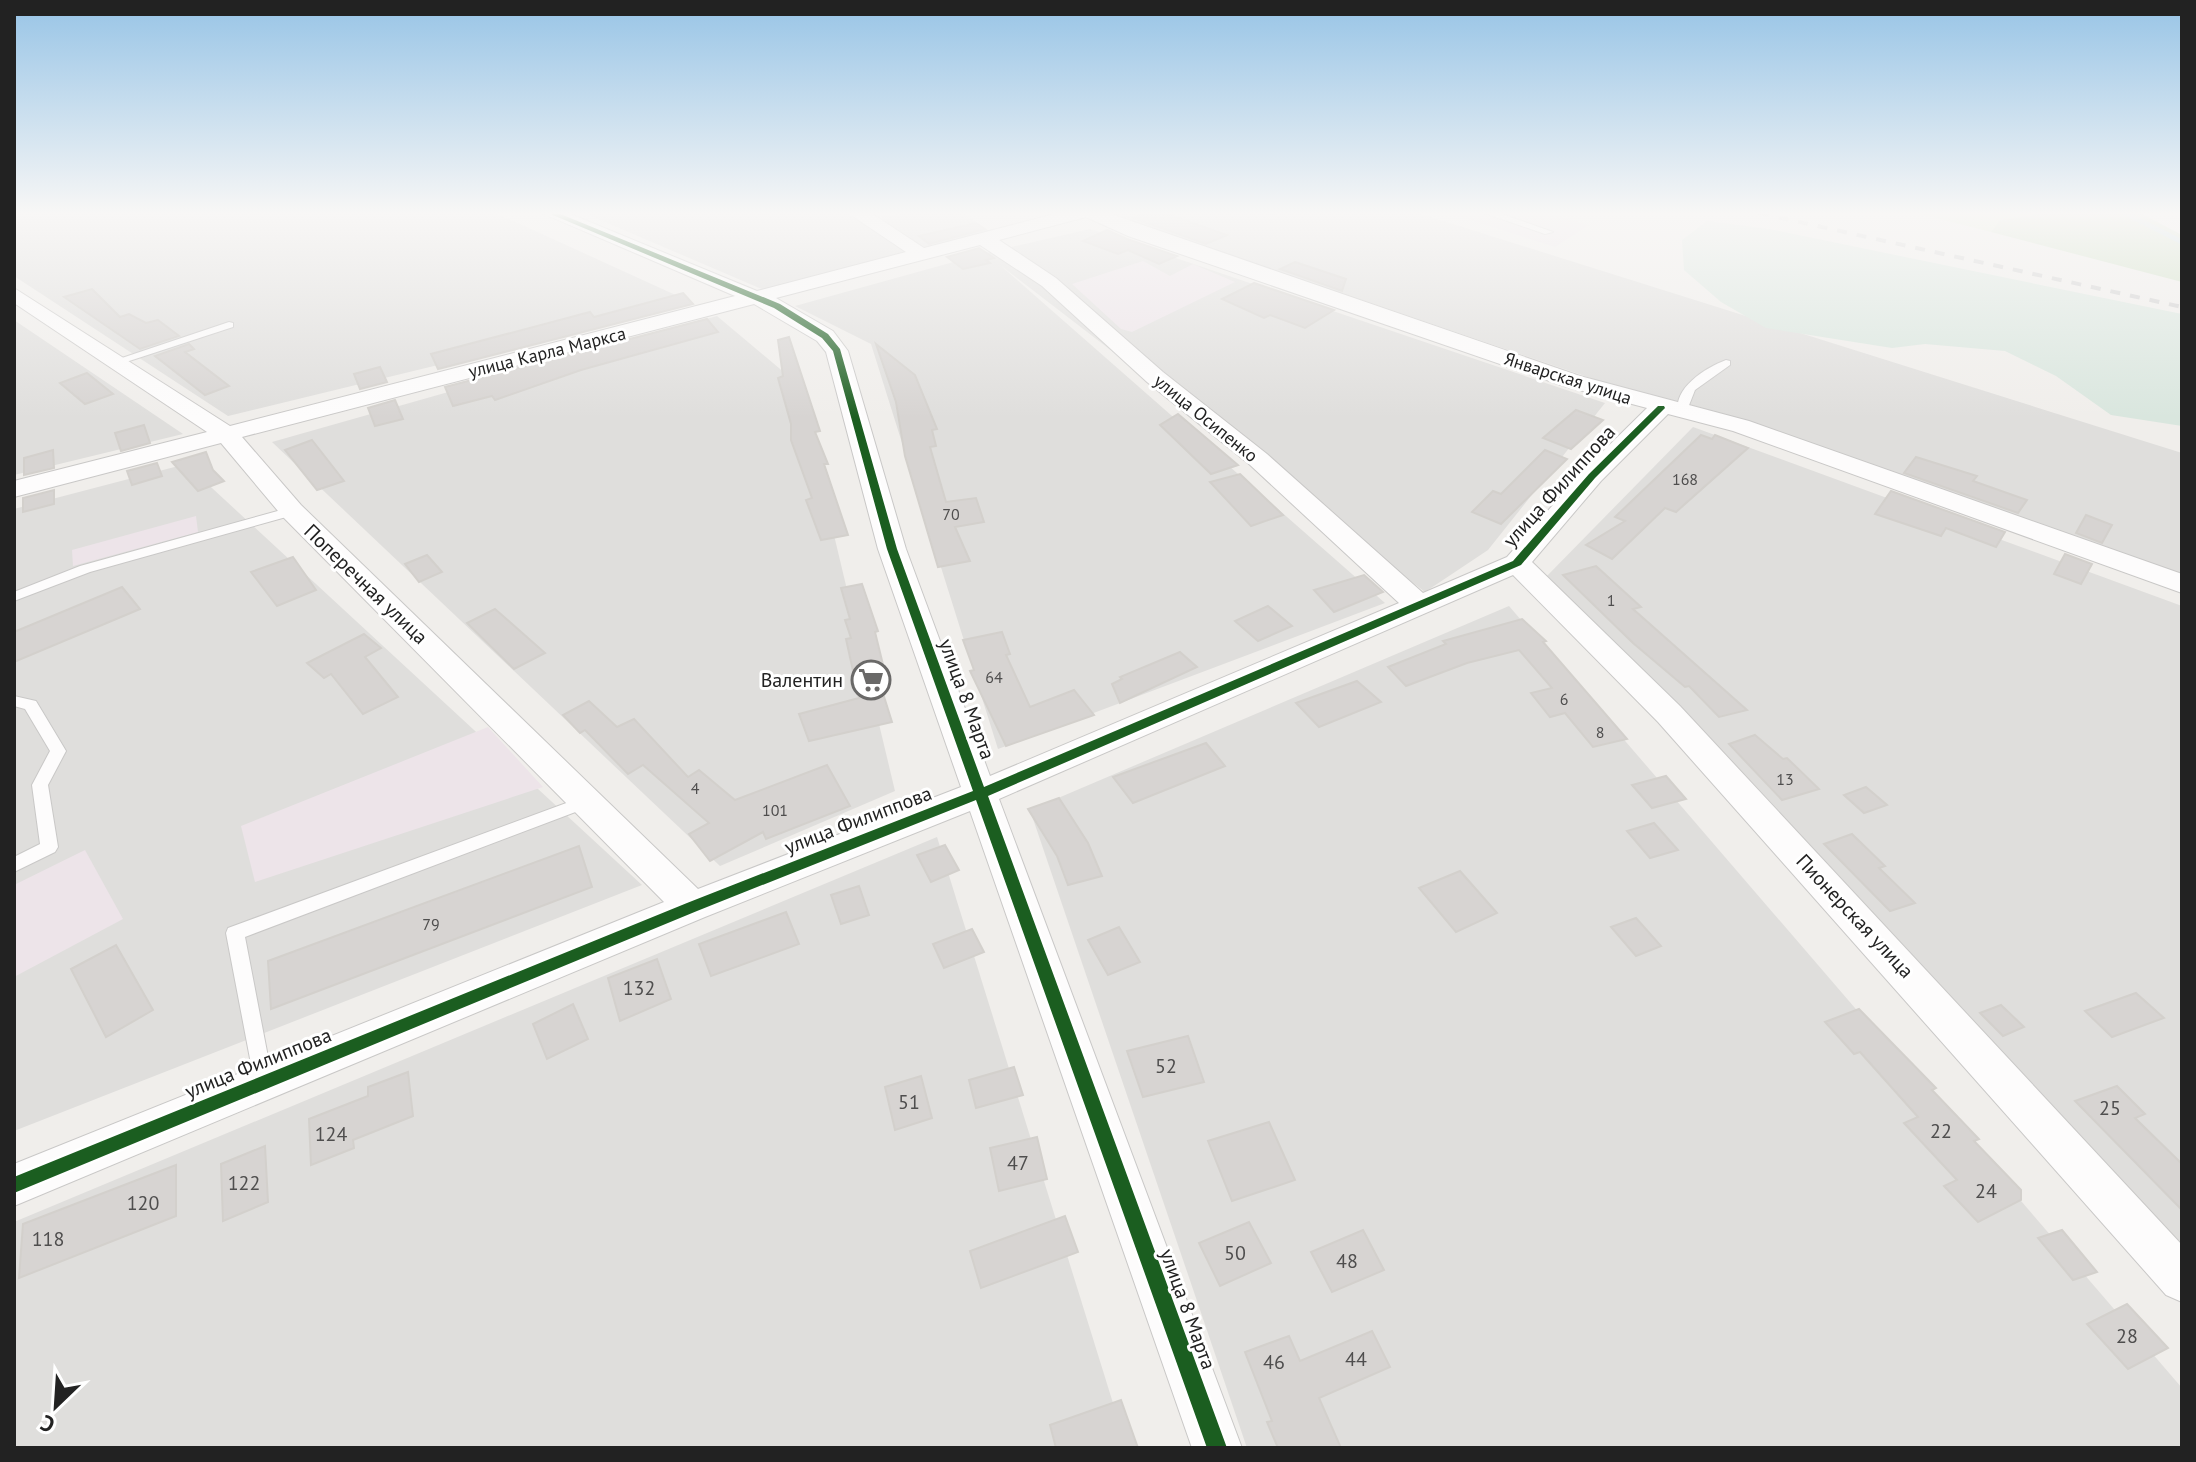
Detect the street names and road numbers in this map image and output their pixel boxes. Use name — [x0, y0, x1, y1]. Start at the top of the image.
street label: улица Карла Маркса — [466, 321, 628, 383]
street label: Январская улица — [1501, 347, 1635, 409]
street label: улица Осипенко — [1149, 369, 1263, 467]
street label: улица Филиппова — [1497, 419, 1621, 553]
street label: Поперечная улица — [299, 518, 433, 650]
street label: улица 8 Марта — [933, 635, 1001, 763]
street label: улица Филиппова — [781, 780, 935, 860]
street label: Пионерская улица — [1791, 848, 1919, 984]
street label: улица Филиппова — [181, 1022, 335, 1104]
street label: улица 8 Марта — [1154, 1245, 1222, 1373]

